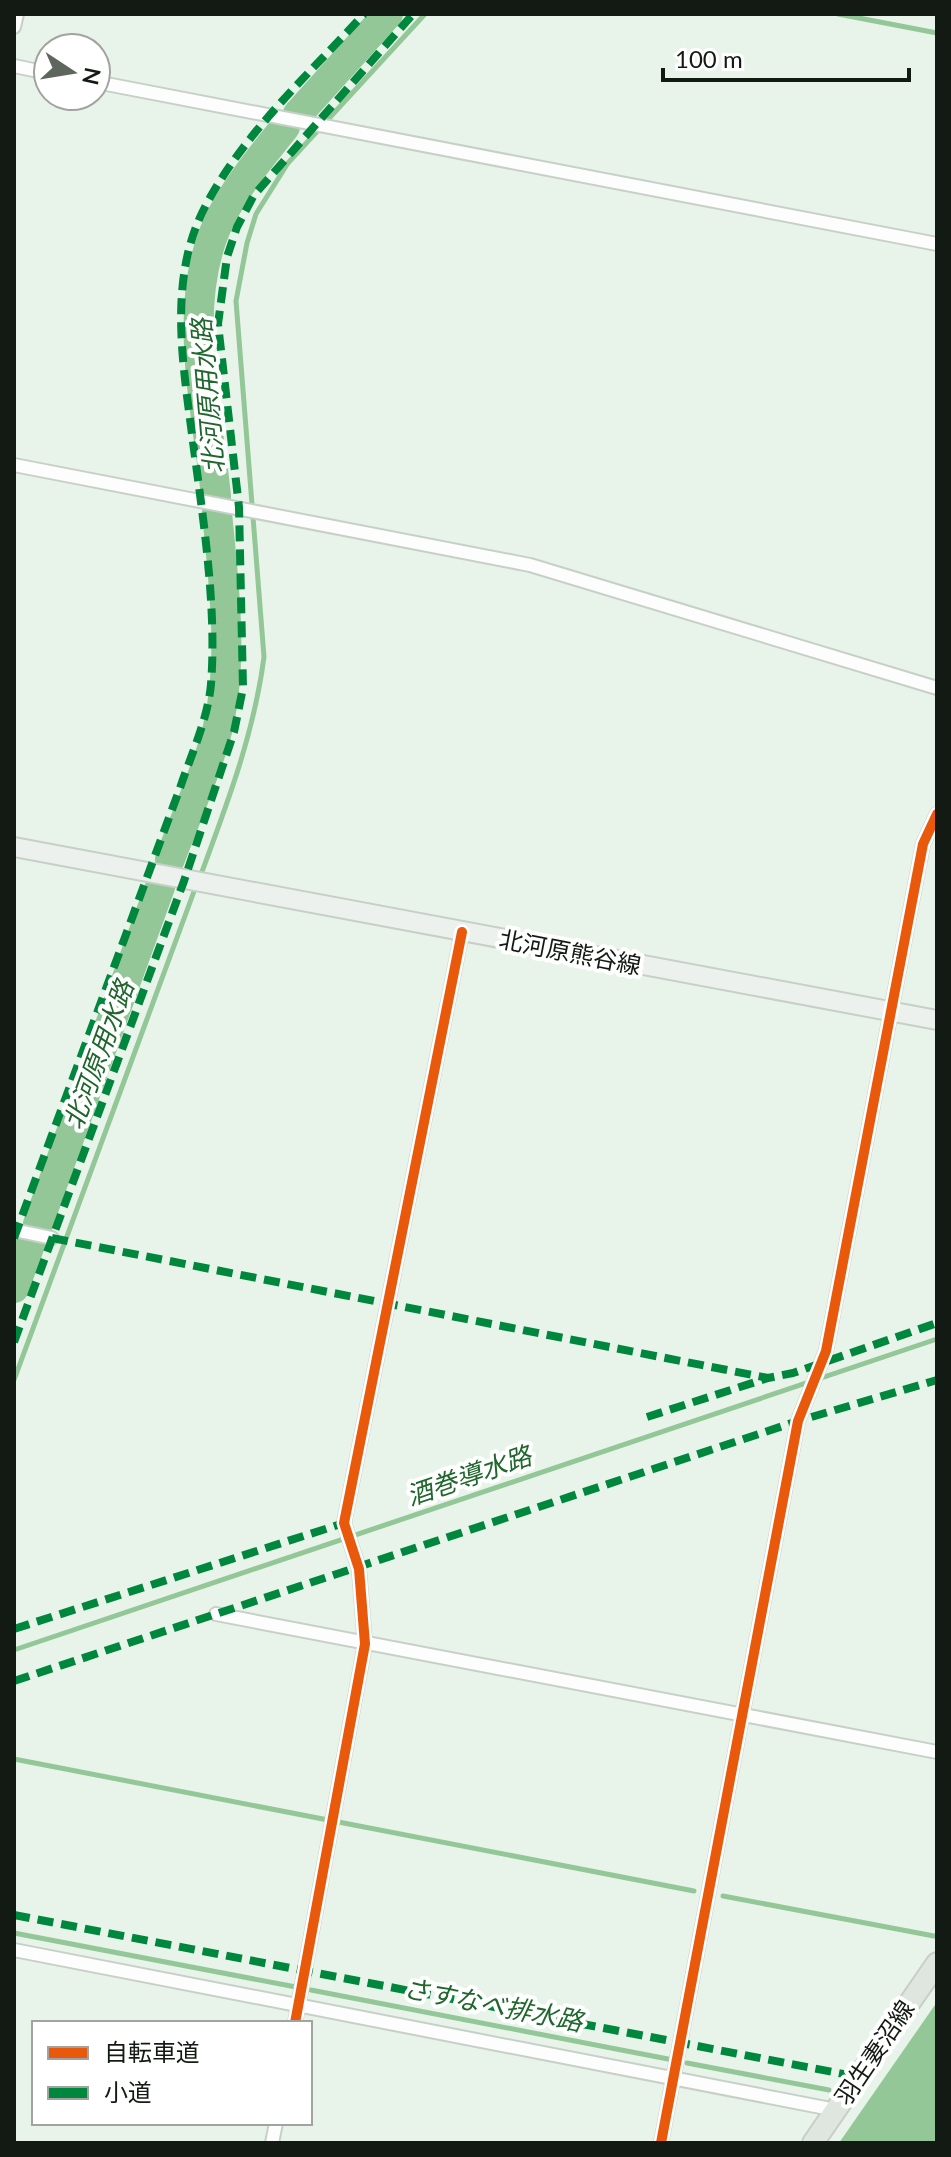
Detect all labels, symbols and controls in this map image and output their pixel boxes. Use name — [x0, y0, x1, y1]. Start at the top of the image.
north arrow — [32, 32, 112, 112]
scale bar — [663, 32, 909, 82]
text: 100 m — [675, 44, 743, 73]
text: N — [77, 65, 107, 87]
water label: 北河原用水路 — [184, 315, 230, 475]
street label: 北河原熊谷線 — [497, 924, 644, 979]
water label: 北河原用水路 — [56, 974, 140, 1133]
water label: 酒巻導水路 — [402, 1438, 537, 1511]
water label: さすなべ排水路 — [401, 1971, 588, 2037]
street label: 羽生妻沼線 — [828, 1994, 919, 2110]
legend — [32, 2021, 312, 2125]
text: 自転車道 — [104, 2037, 200, 2066]
text: 小道 — [104, 2077, 152, 2106]

